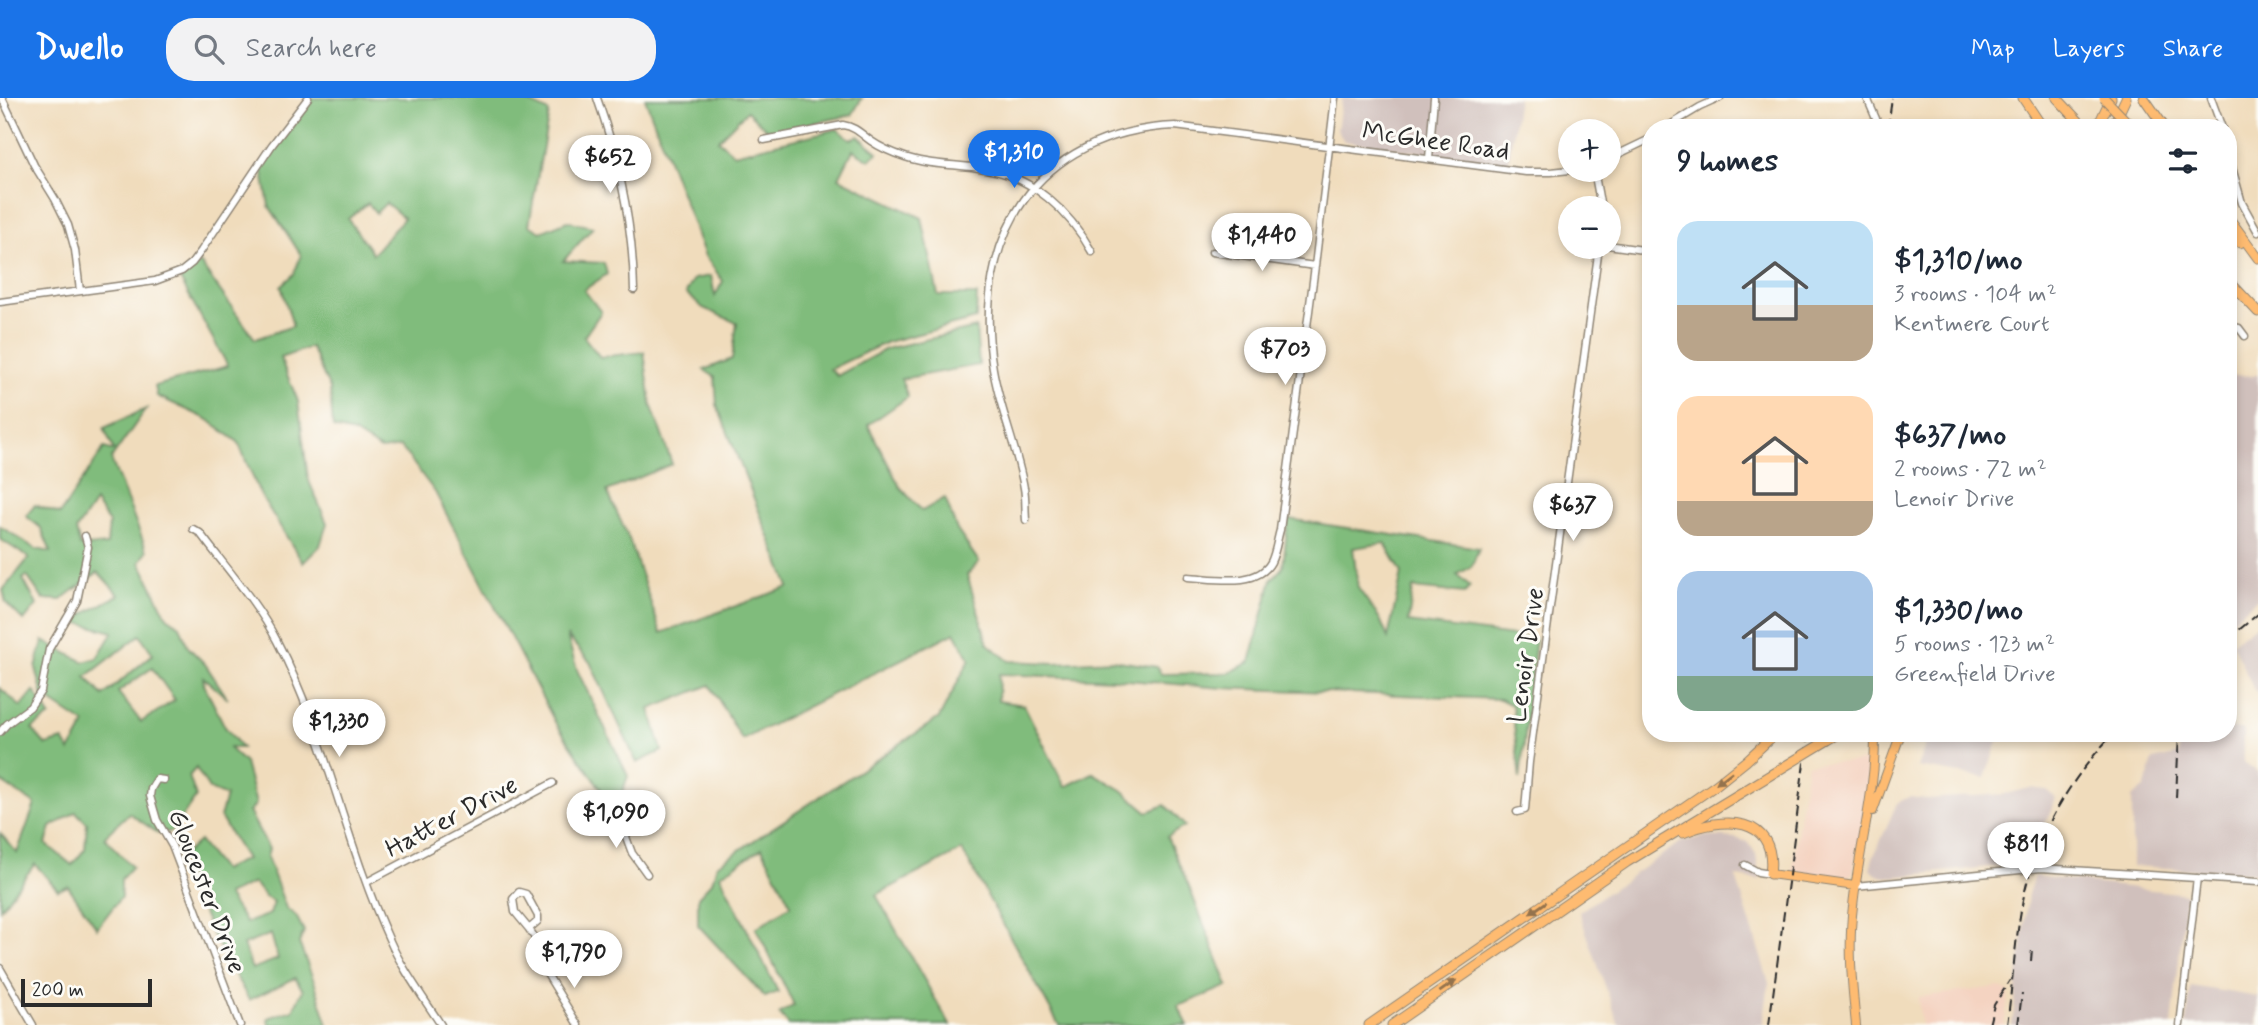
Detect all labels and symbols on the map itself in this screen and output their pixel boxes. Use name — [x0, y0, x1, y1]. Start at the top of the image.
street label: McGhee Road — [1360, 115, 1511, 169]
pin: $1,310 — [957, 130, 1071, 190]
pin: $652 — [569, 136, 651, 195]
pin: $1,440 — [1205, 214, 1319, 273]
pin: $703 — [1244, 328, 1326, 387]
pin: $637 — [1532, 484, 1614, 543]
street label: Lenoir Drive — [1501, 586, 1553, 725]
pin: $1,330 — [282, 700, 396, 759]
street label: Hatter Drive — [380, 769, 524, 867]
one-way arrow — [1715, 771, 1734, 785]
pin: $1,090 — [559, 790, 673, 850]
street label: Gloucester Drive — [159, 805, 253, 979]
pin: $811 — [1985, 822, 2067, 882]
one-way arrow — [1529, 901, 1547, 915]
pin: $1,790 — [517, 930, 631, 990]
scale bar — [21, 976, 152, 1008]
one-way arrow — [1439, 979, 1457, 993]

